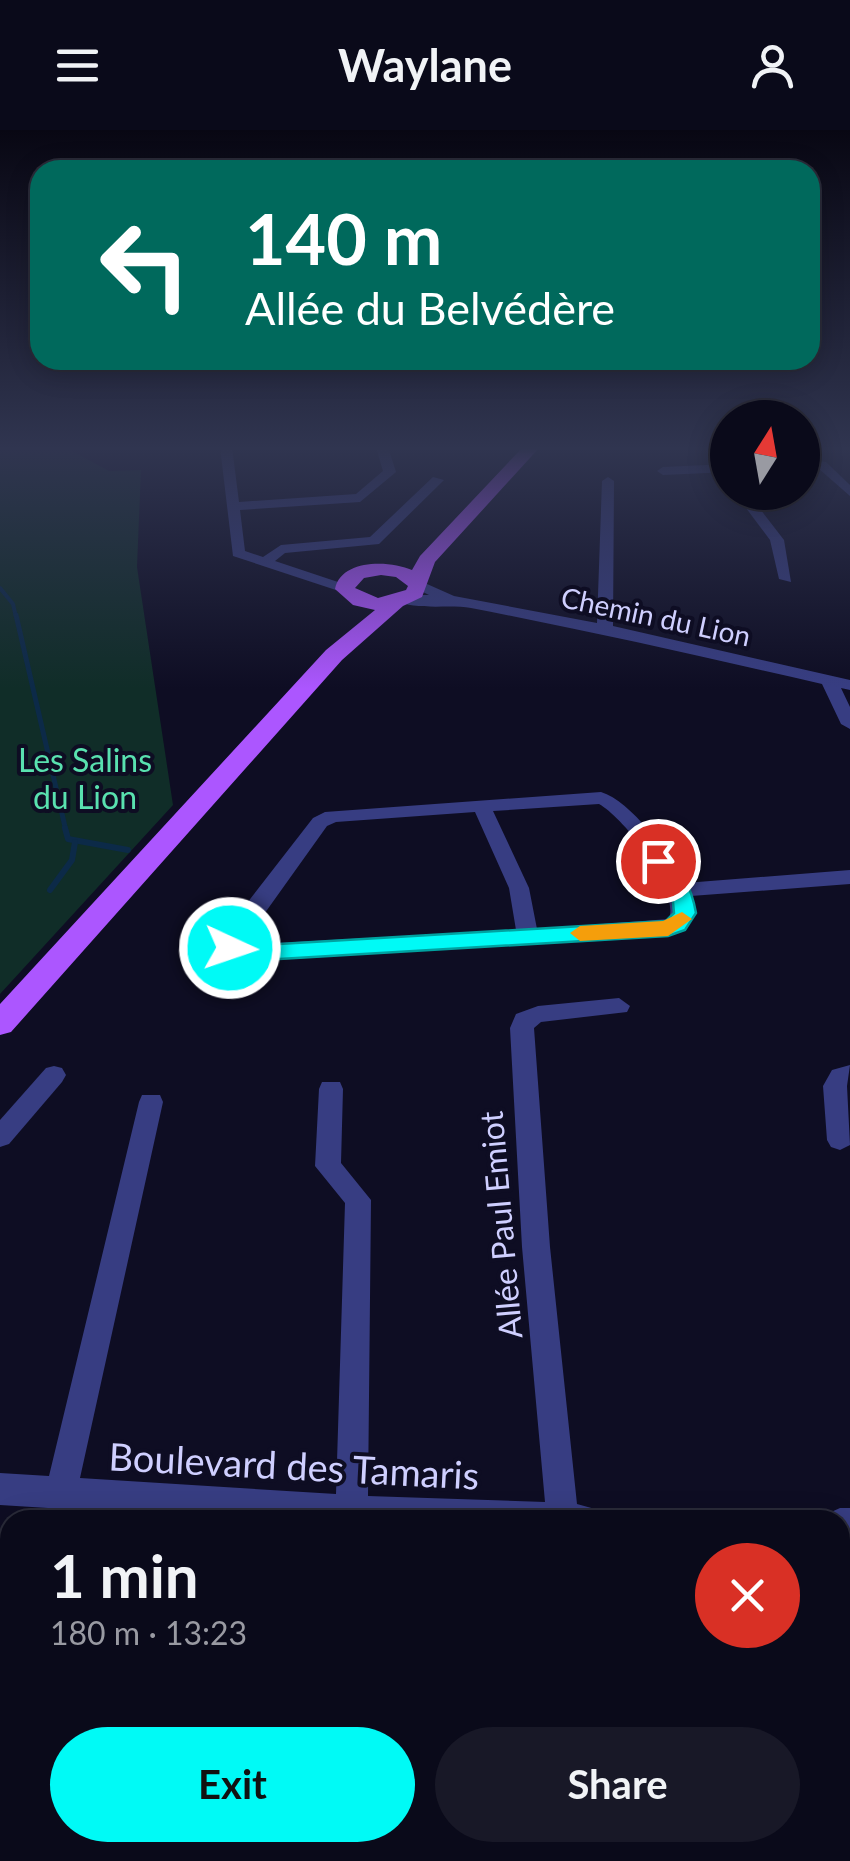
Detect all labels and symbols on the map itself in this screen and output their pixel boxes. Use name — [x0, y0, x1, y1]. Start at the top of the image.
north arrow — [710, 400, 820, 510]
street label: Chemin du Lion — [558, 579, 754, 653]
park label: Les Salins du Lion — [18, 740, 152, 816]
pin — [616, 819, 701, 904]
position arrow — [178, 896, 282, 1000]
street label: Allée Paul Emiot — [471, 1109, 529, 1340]
street label: Boulevard des Tamaris — [108, 1432, 480, 1498]

